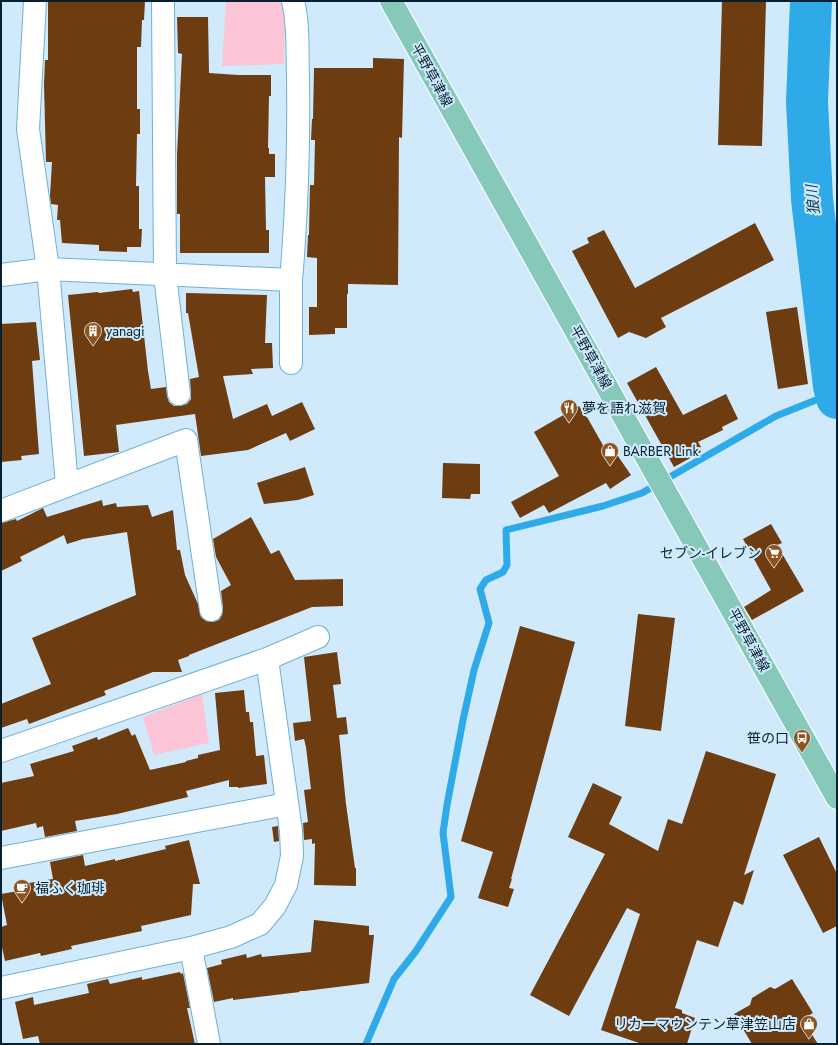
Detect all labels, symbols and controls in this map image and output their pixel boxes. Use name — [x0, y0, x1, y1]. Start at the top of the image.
street label: 平野草津線 — [406, 40, 458, 110]
water label: 狼川 — [801, 182, 825, 216]
building icon: yanagi — [83, 321, 103, 346]
place label: yanagi — [106, 321, 145, 341]
street label: 平野草津線 — [565, 322, 617, 392]
restaurant icon: 夢を語れ滋賀 — [559, 398, 579, 423]
place label: 夢を語れ滋賀 — [582, 398, 666, 418]
shop icon: BARBER Link — [600, 441, 620, 466]
place label: BARBER Link — [623, 441, 700, 461]
place label: セブン-イレブン — [660, 543, 761, 563]
supermarket icon: セブン-イレブン — [764, 543, 784, 568]
street label: 平野草津線 — [723, 605, 775, 675]
place label: 笹の口 — [747, 728, 789, 748]
bus stop icon: 笹の口 — [792, 728, 812, 753]
cafe icon: 福ふく珈琲 — [12, 878, 32, 903]
place label: 福ふく珈琲 — [35, 878, 105, 898]
place label: リカーマウンテン草津笠山店 — [614, 1014, 796, 1034]
shop icon: リカーマウンテン草津笠山店 — [799, 1014, 819, 1039]

